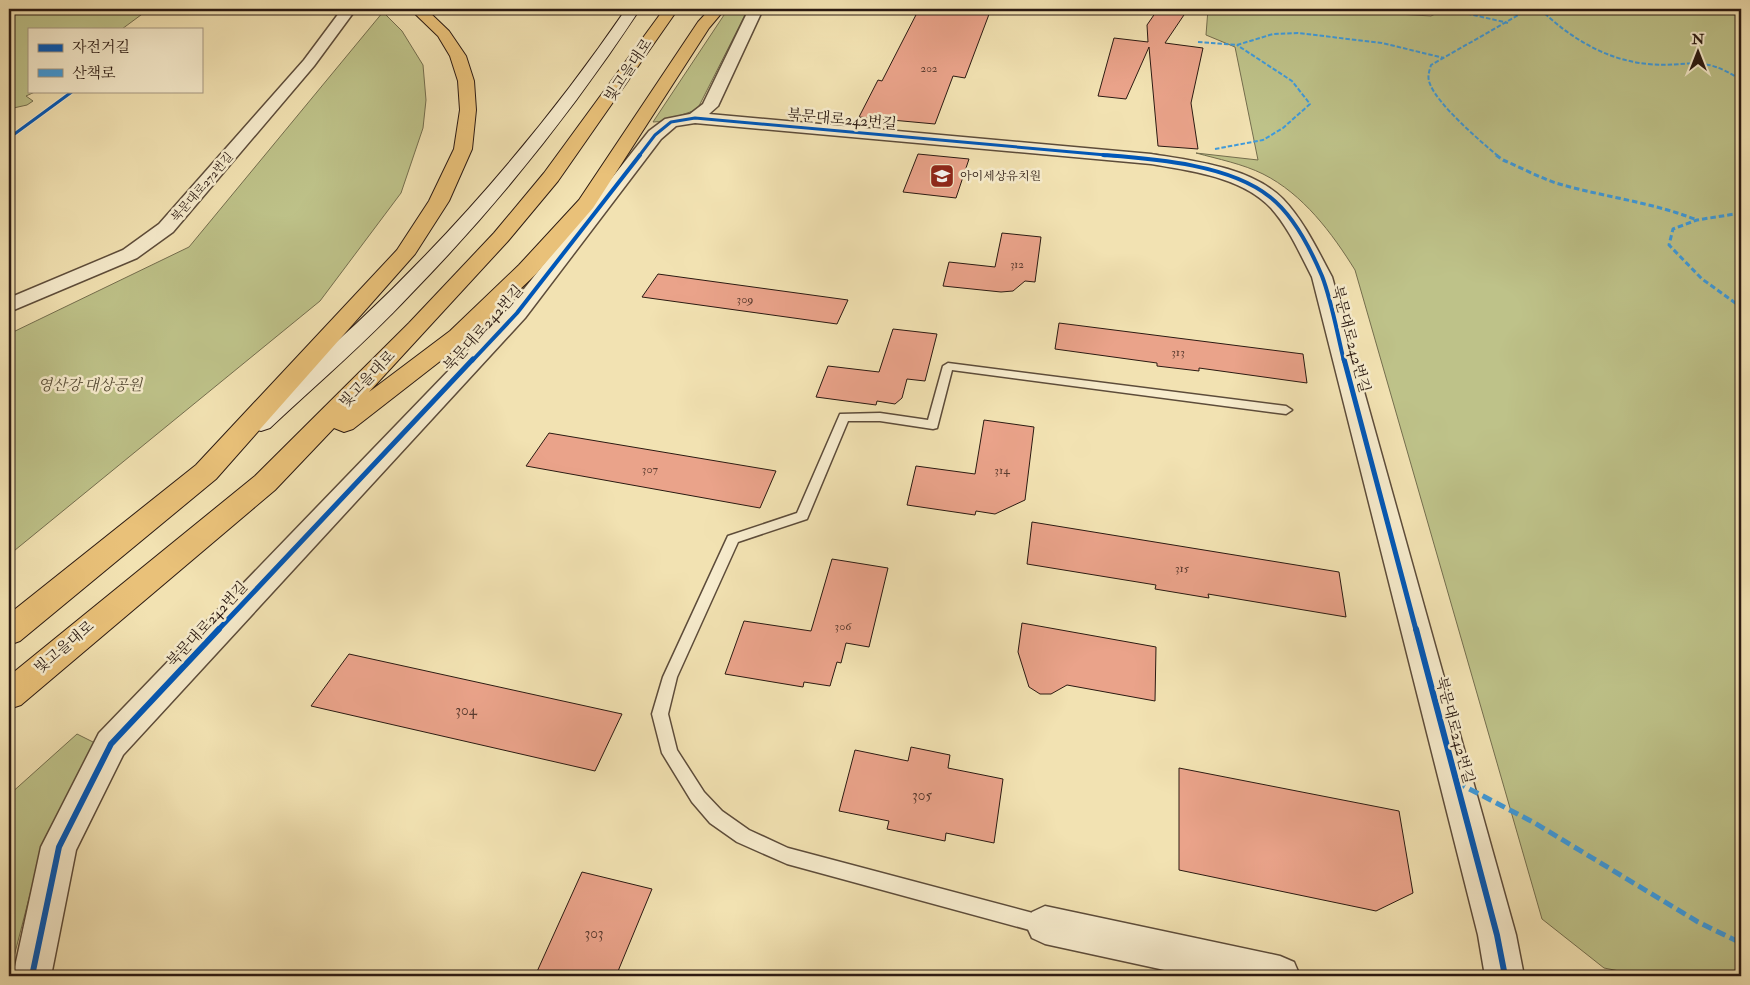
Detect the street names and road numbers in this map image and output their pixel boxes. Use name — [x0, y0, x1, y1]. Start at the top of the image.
street label: 빛고을대로 — [600, 35, 657, 106]
street label: 북문대로242번길 — [786, 105, 898, 134]
street label: 북문대로272번길 — [168, 150, 237, 225]
street label: 북문대로242번길 — [439, 281, 527, 376]
street label: 북문대로242번길 — [1327, 283, 1374, 395]
street label: 빛고을대로 — [335, 346, 400, 412]
street label: 북문대로242번길 — [163, 578, 252, 671]
street label: 빛고을대로 — [30, 616, 99, 678]
street label: 북문대로242번길 — [1431, 674, 1478, 786]

